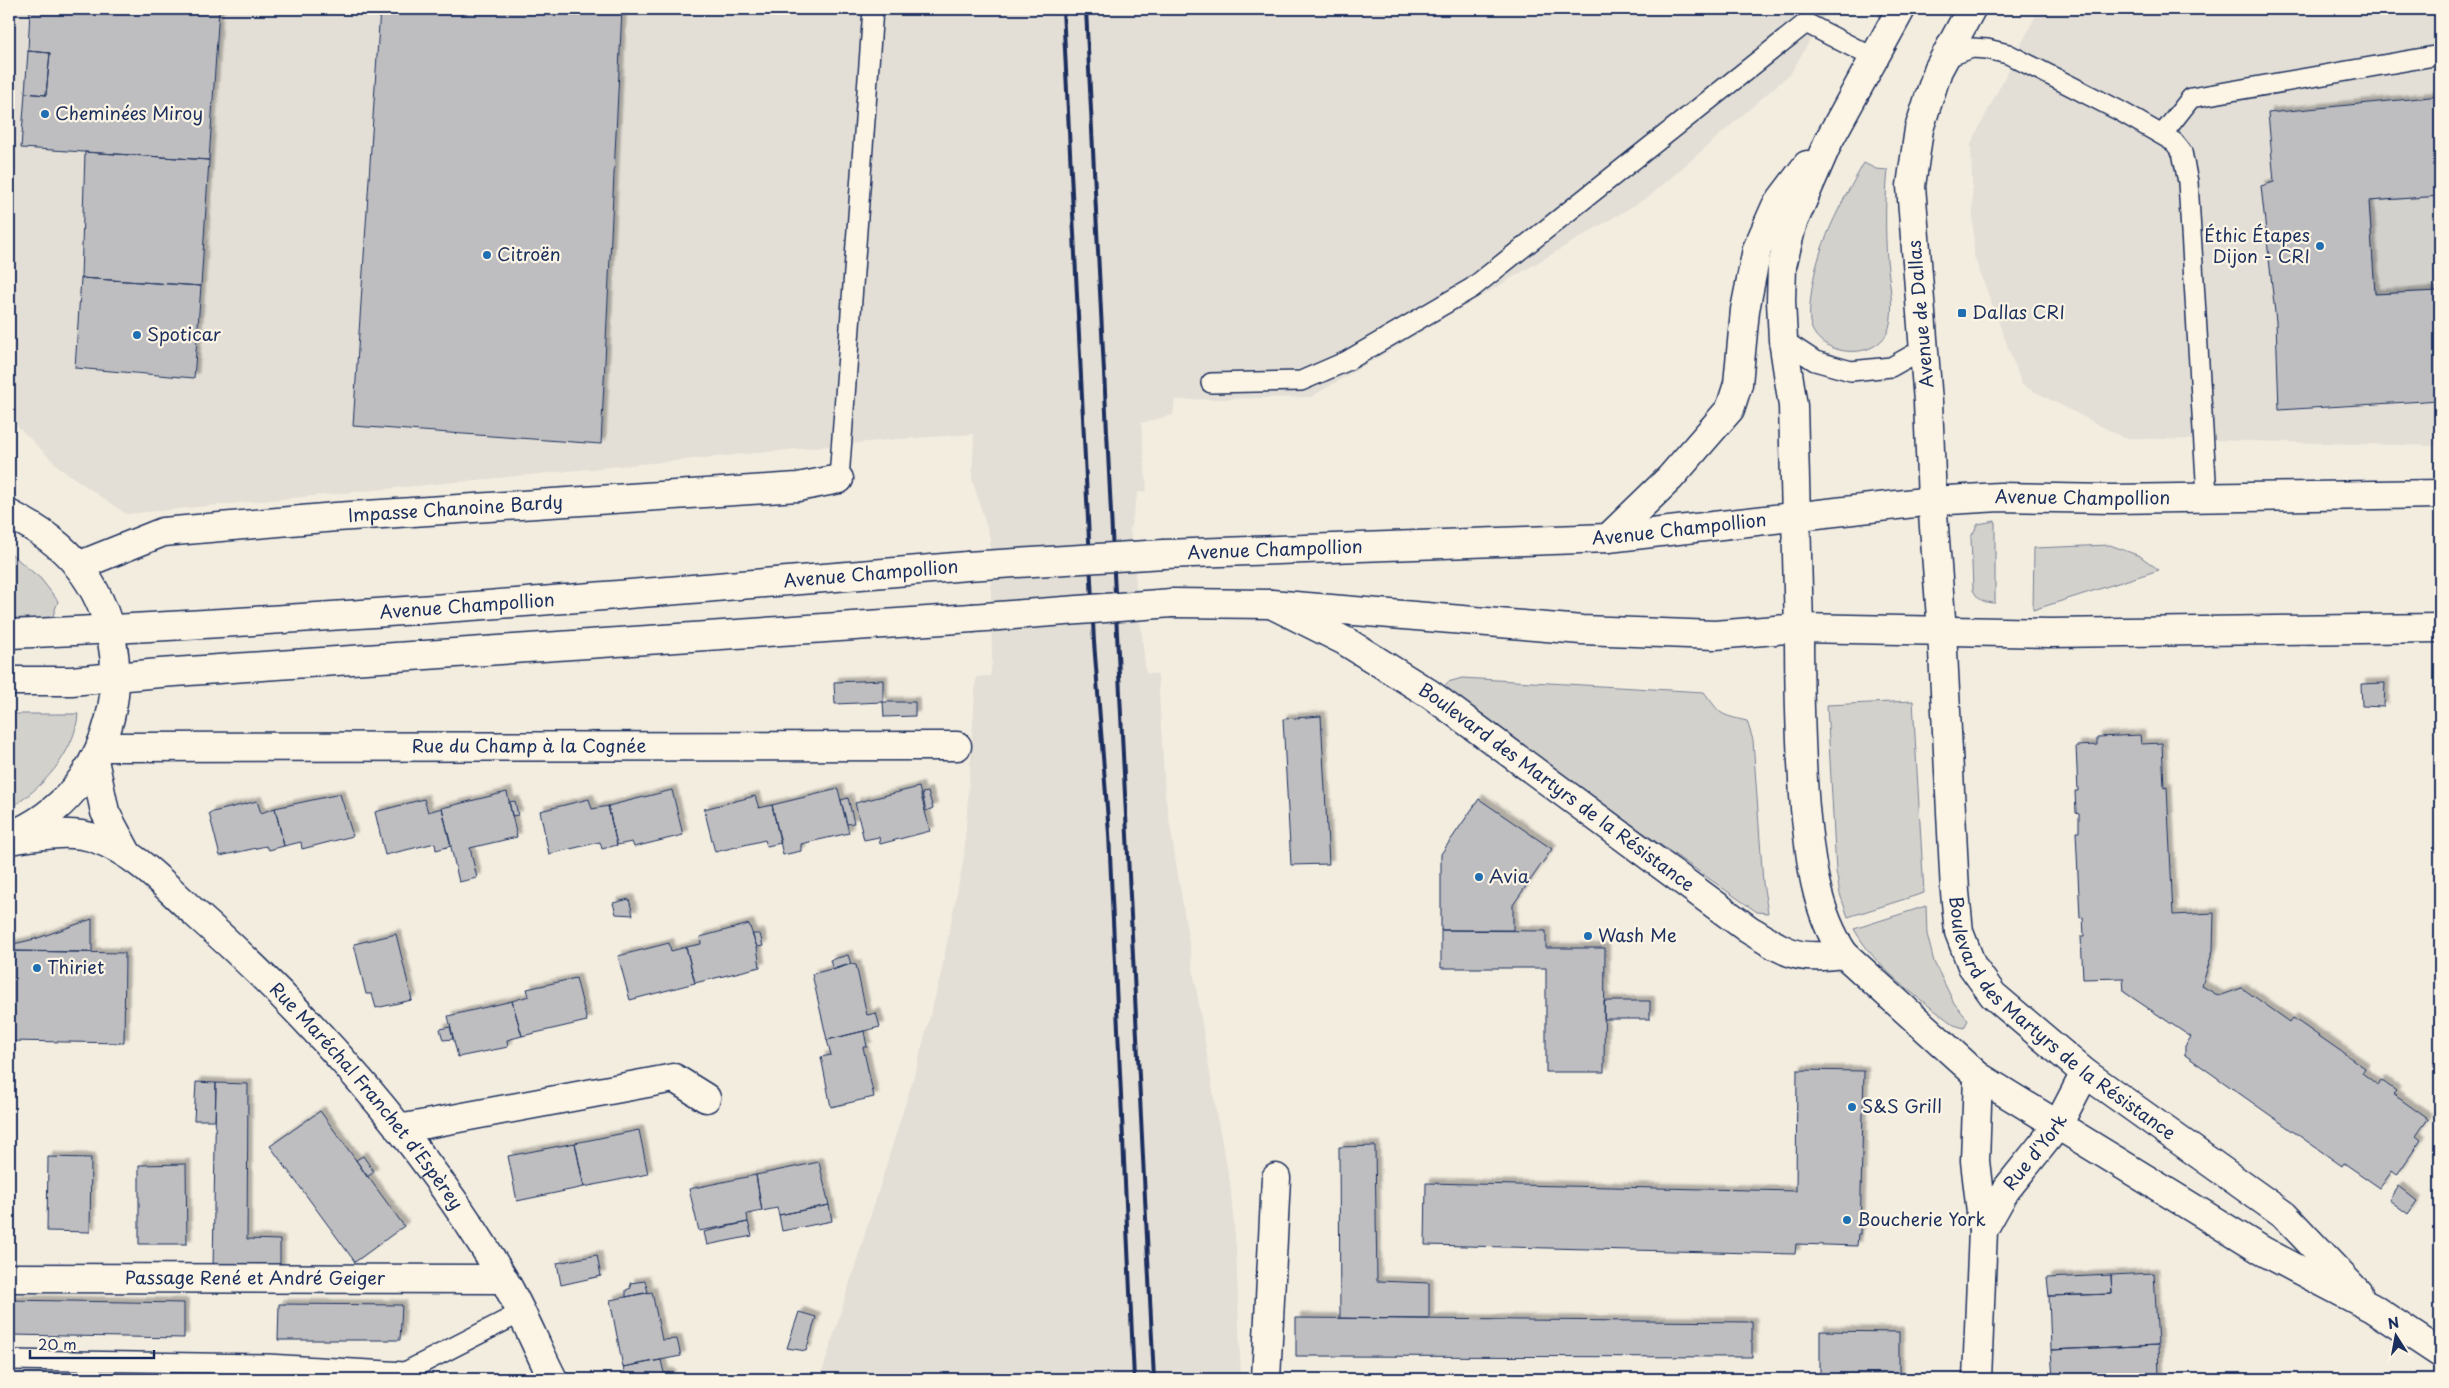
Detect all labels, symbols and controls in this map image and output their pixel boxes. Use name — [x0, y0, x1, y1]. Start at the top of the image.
place label: Cheminées Miroy — [55, 99, 203, 126]
marker: Cheminées Miroy — [39, 108, 51, 120]
place label: Éthic Étapes Dijon - CRI — [2204, 221, 2310, 269]
street label: Avenue de Dallas — [1900, 239, 1939, 389]
place label: Citroën — [497, 240, 561, 267]
marker: Éthic Étapes Dijon - CRI — [2314, 240, 2326, 252]
marker: Citroën — [481, 249, 493, 261]
place label: Dallas CRI — [1972, 298, 2065, 325]
marker: Dallas CRI — [1956, 307, 1968, 319]
place label: Spoticar — [147, 320, 222, 347]
marker: Spoticar — [131, 329, 143, 341]
street label: Avenue Champollion — [1995, 482, 2170, 511]
street label: Impasse Chanoine Bardy — [347, 487, 564, 528]
street label: Avenue Champollion — [1592, 505, 1768, 551]
street label: Avenue Champollion — [1187, 532, 1363, 565]
street label: Avenue Champollion — [782, 552, 959, 593]
street label: Avenue Champollion — [379, 585, 555, 625]
street label: Boulevard des Martyrs de la Résistance — [1414, 675, 1701, 897]
street label: Rue du Champ à la Cognée — [412, 731, 646, 759]
place label: Avia — [1489, 862, 1530, 889]
marker: Avia — [1473, 871, 1485, 883]
street label: Boulevard des Martyrs de la Résistance — [1943, 895, 2182, 1146]
place label: Wash Me — [1598, 921, 1677, 948]
marker: Wash Me — [1582, 930, 1594, 942]
place label: Thiriet — [47, 953, 104, 980]
marker: Thiriet — [31, 962, 43, 974]
street label: Rue Maréchal Franchet d'Espèrey — [264, 975, 471, 1215]
place label: S&S Grill — [1862, 1092, 1942, 1119]
marker: S&S Grill — [1846, 1101, 1858, 1113]
street label: Rue d'York — [1996, 1109, 2073, 1195]
place label: Boucherie York — [1857, 1205, 1986, 1232]
marker: Boucherie York — [1841, 1214, 1853, 1226]
street label: Passage René et André Geiger — [125, 1263, 386, 1291]
north arrow — [2372, 1310, 2422, 1360]
text: N — [2386, 1311, 2401, 1334]
scale bar — [30, 1328, 154, 1360]
text: 20 m — [38, 1332, 77, 1355]

